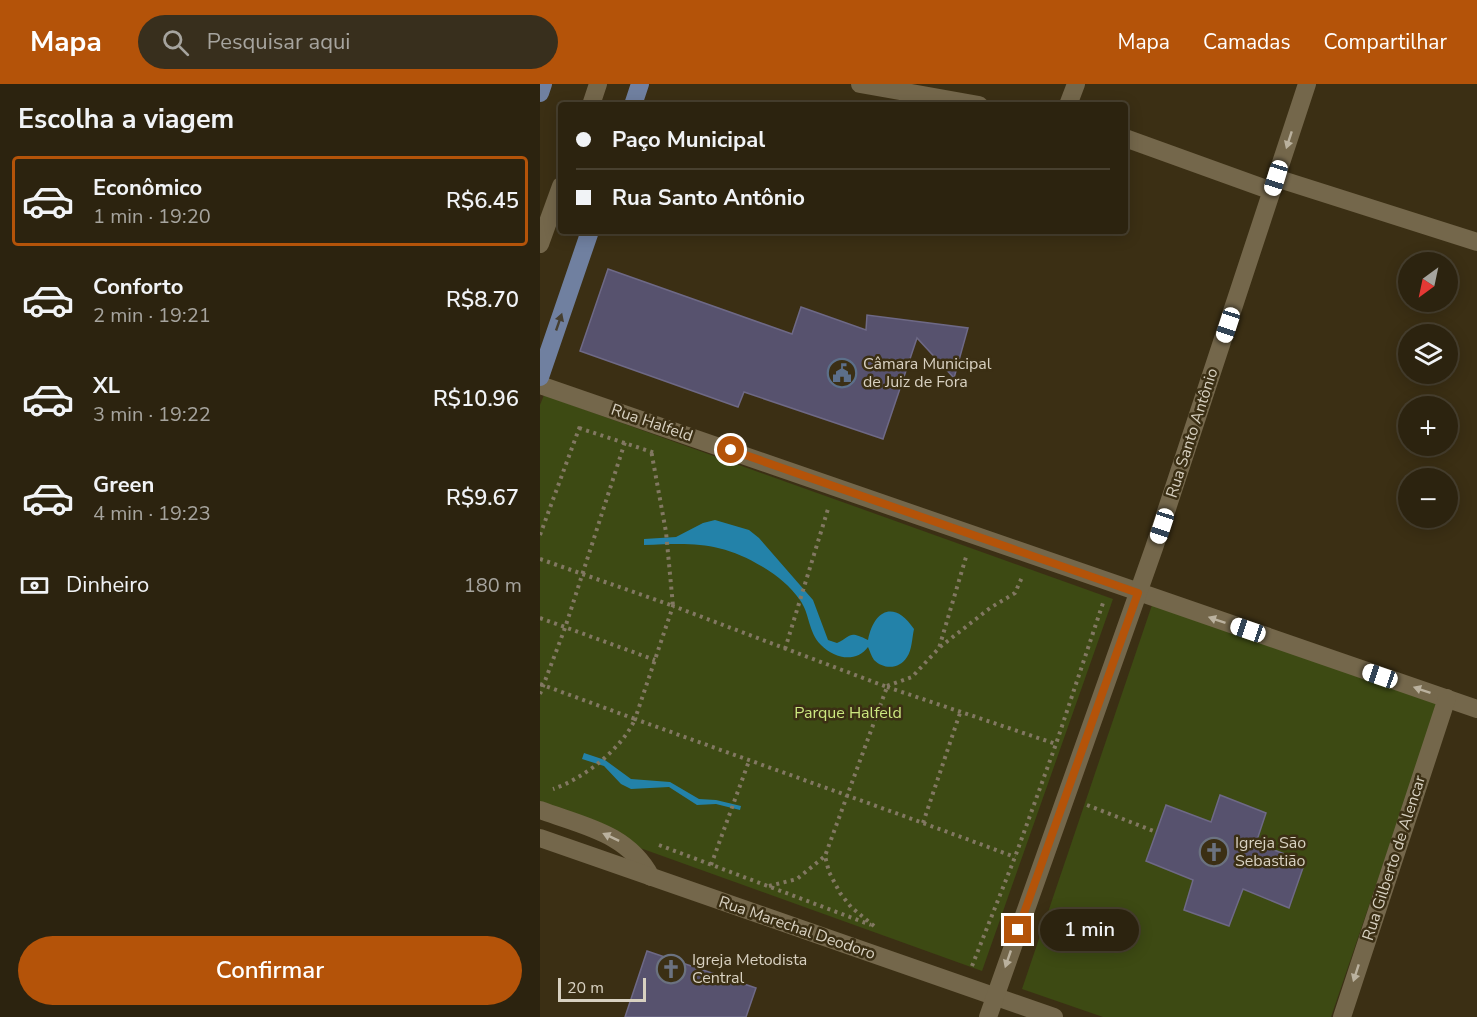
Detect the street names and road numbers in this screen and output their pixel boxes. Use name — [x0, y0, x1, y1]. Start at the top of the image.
street label: Rua Santo Antônio — [1161, 365, 1223, 501]
street label: Rua Halfeld — [608, 399, 696, 447]
street label: Rua Gilberto de Alencar — [1357, 772, 1431, 943]
street label: Rua Marechal Deodoro — [716, 891, 878, 965]

